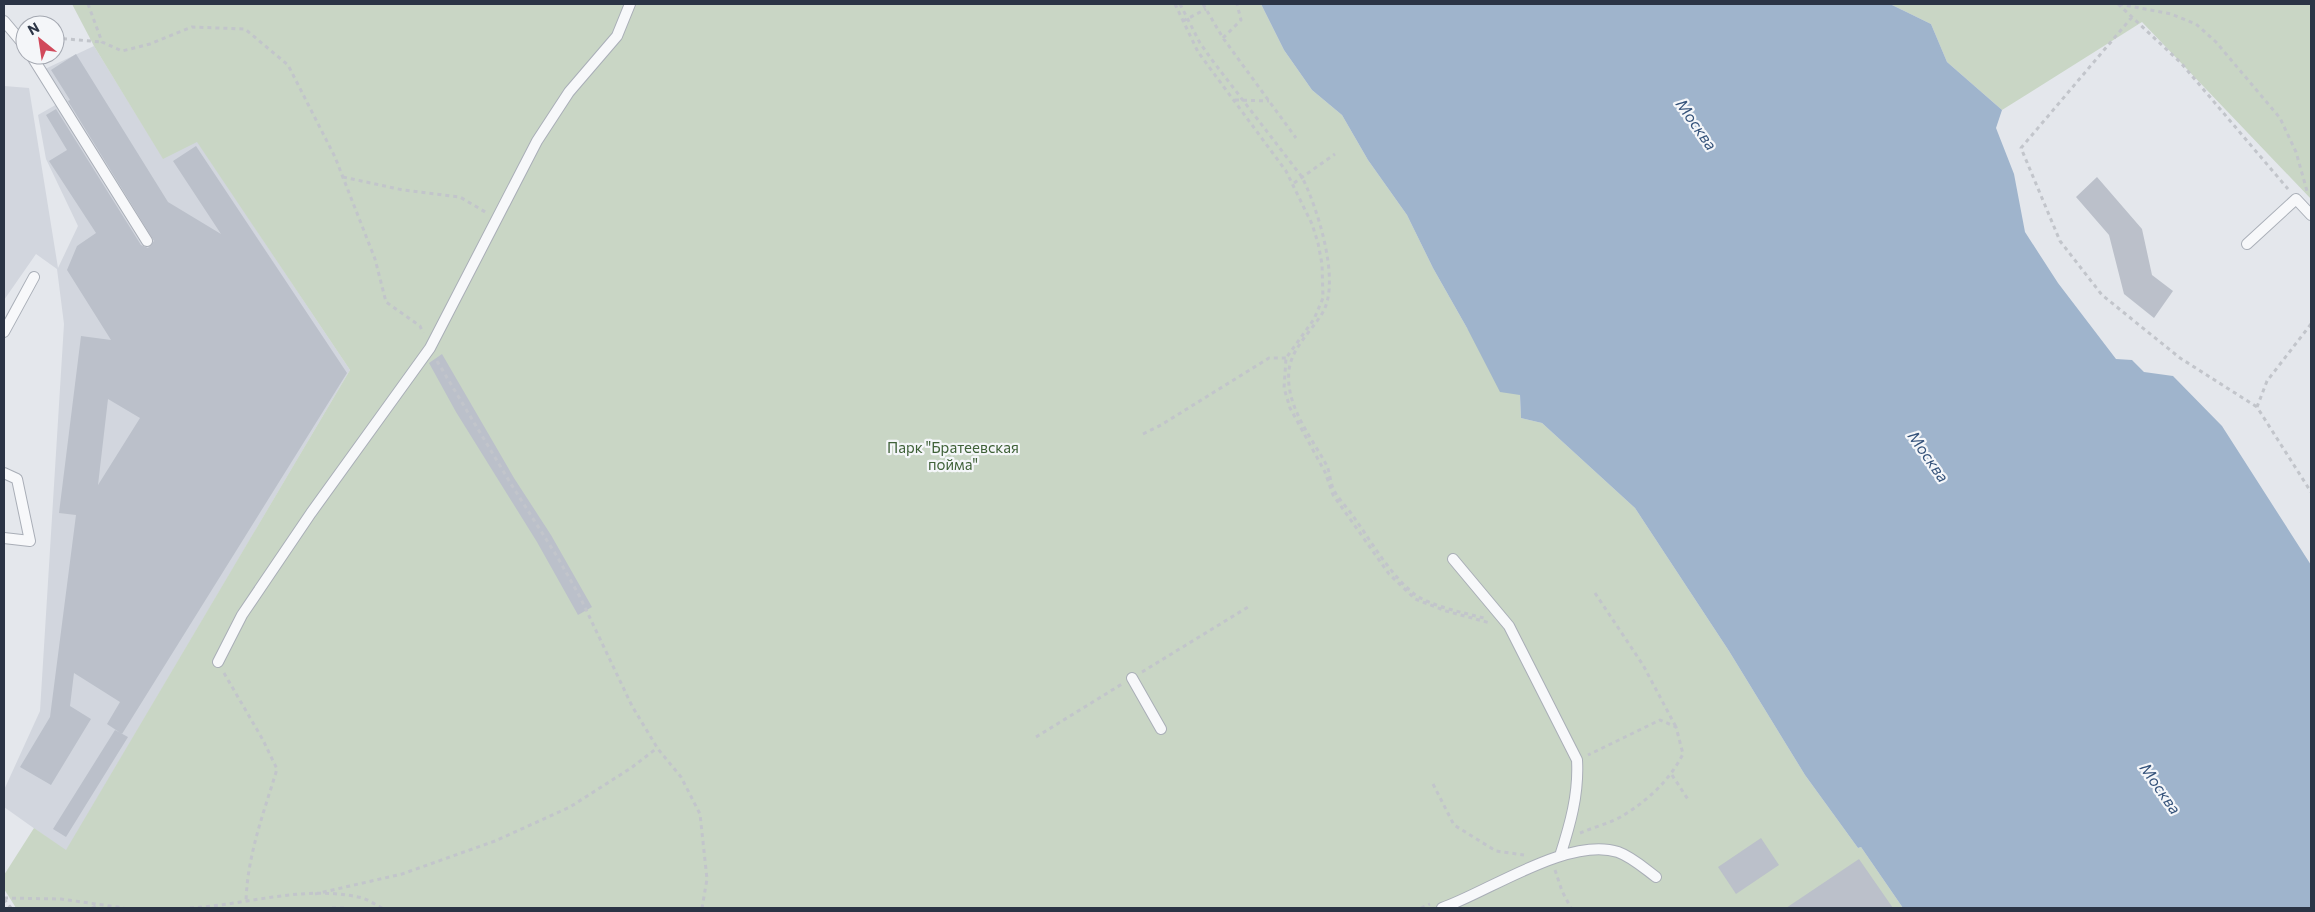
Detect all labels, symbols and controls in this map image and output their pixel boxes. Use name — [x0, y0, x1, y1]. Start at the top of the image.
north arrow — [15, 15, 65, 65]
text: N — [24, 18, 42, 38]
water label: Москва — [1673, 95, 1721, 153]
water label: Москва — [1905, 427, 1953, 485]
park label: Парк "Братеевская пойма" — [887, 438, 1019, 473]
water label: Москва — [2137, 759, 2185, 817]

